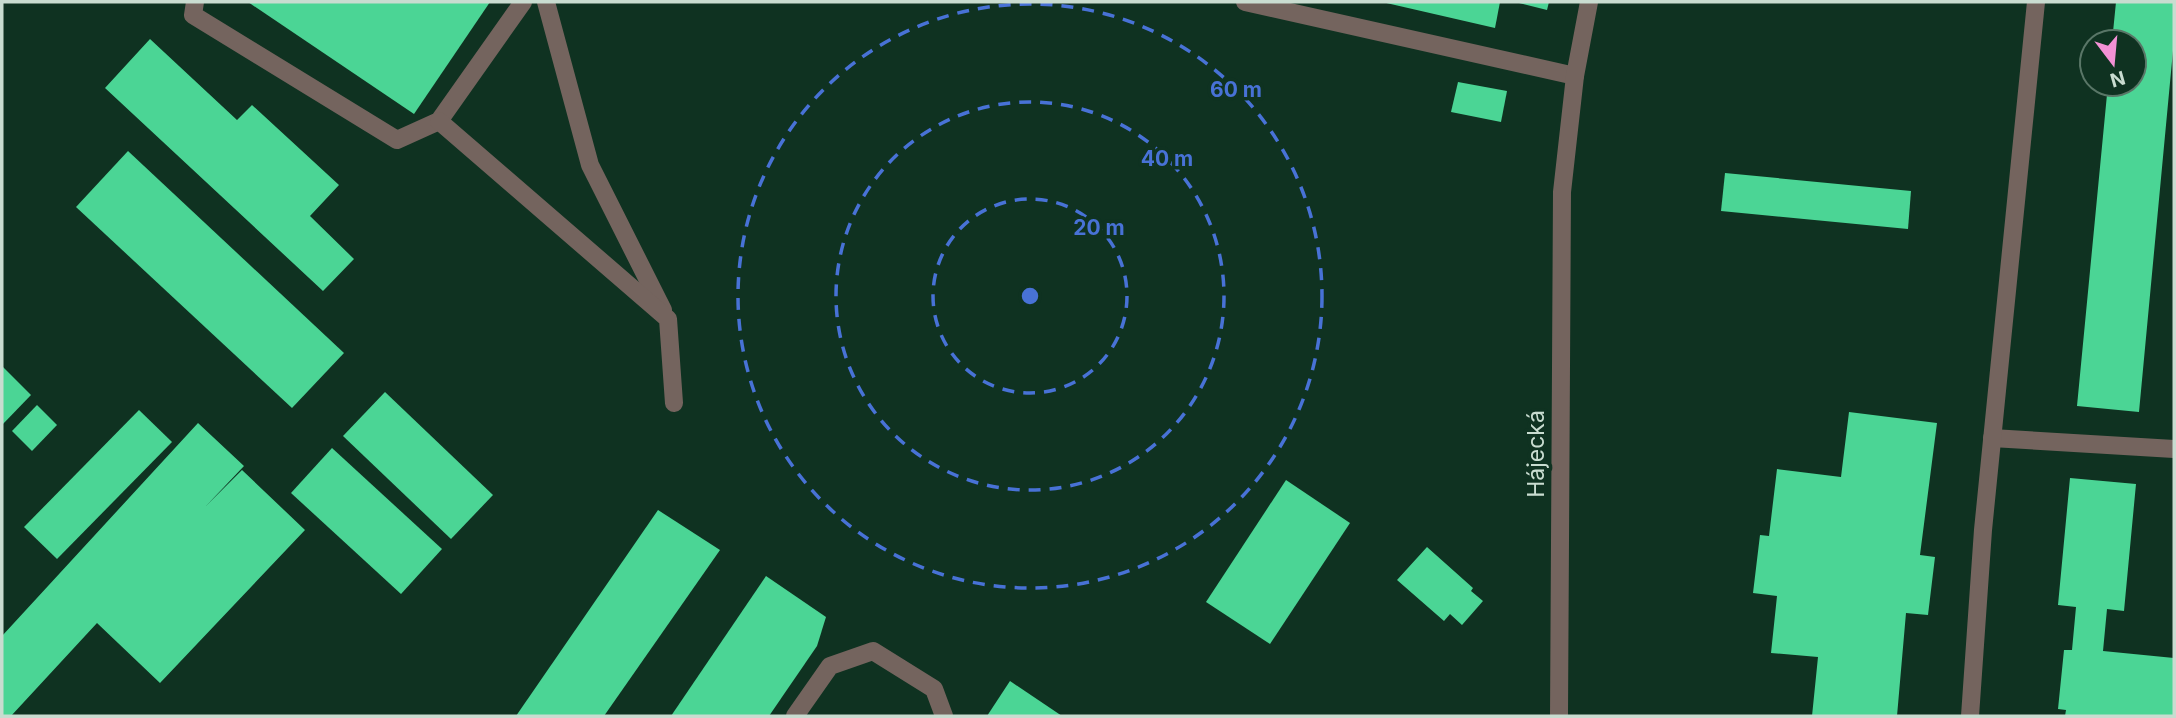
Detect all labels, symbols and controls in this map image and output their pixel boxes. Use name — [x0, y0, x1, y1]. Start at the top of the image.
north arrow — [2078, 28, 2148, 98]
text: N — [2107, 66, 2128, 92]
text: 60 m — [1210, 77, 1262, 102]
text: 40 m — [1141, 146, 1193, 171]
text: 20 m — [1073, 215, 1125, 240]
centre of rings — [1018, 284, 1042, 308]
street label: Hájecká — [1522, 410, 1550, 498]

